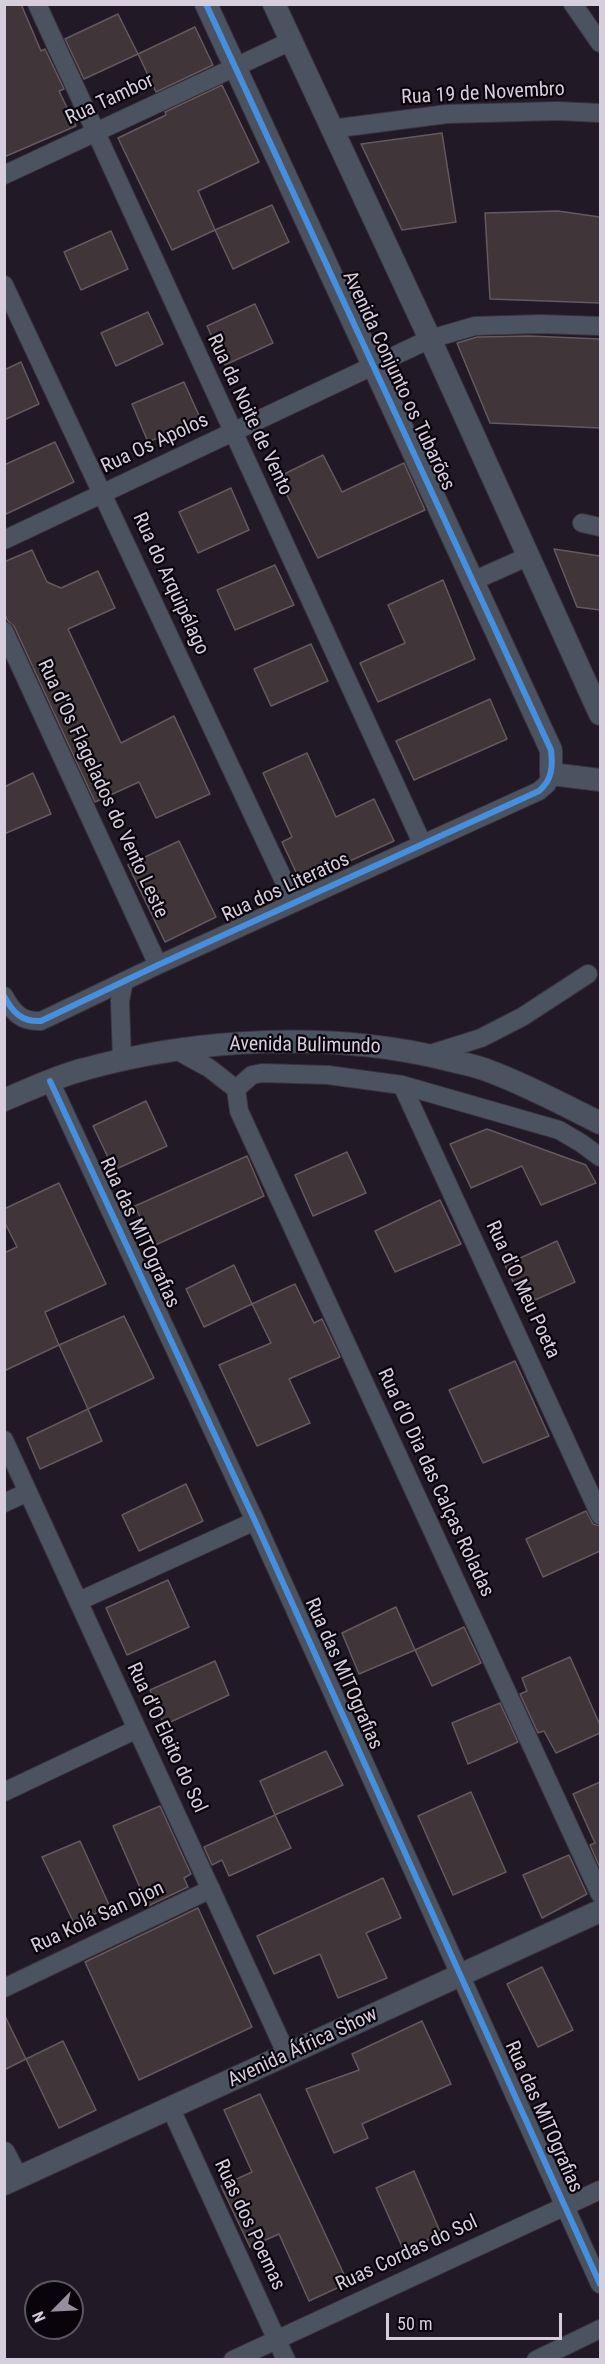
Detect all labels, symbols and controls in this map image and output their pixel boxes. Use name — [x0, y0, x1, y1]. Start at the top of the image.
street label: Rua Tambor — [62, 69, 158, 131]
street label: Rua 19 de Novembro — [401, 78, 565, 110]
street label: Avenida Conjunto os Tubarões — [337, 268, 459, 494]
street label: Rua da Noite de Vento — [201, 331, 297, 499]
street label: Rua Os Apolos — [98, 409, 212, 479]
street label: Rua do Arquipélago — [127, 509, 213, 659]
street label: Rua d'Os Flagelados do Vento Leste — [31, 656, 173, 922]
street label: Rua dos Literatos — [219, 848, 353, 928]
street label: Avenida Bulimundo — [229, 1033, 381, 1059]
street label: Rua das MITOgrafias — [94, 1154, 184, 1312]
street label: Rua d'O Meu Poeta — [480, 1217, 564, 1363]
street label: Rua d'O Dia das Calças Roladas — [371, 1365, 499, 1601]
street label: Rua das MITOgrafias — [299, 1595, 387, 1753]
street label: Rua d'O Eleito do Sol — [121, 1659, 211, 1817]
street label: Rua Kolá San Djon — [28, 1877, 168, 1959]
street label: Avenida África Show — [224, 2003, 382, 2093]
street label: Rua das MITOgrafias — [499, 2038, 587, 2196]
street label: Ruas dos Poemas — [208, 2156, 290, 2294]
street label: Ruas Cordas do Sol — [332, 2211, 482, 2297]
north arrow — [24, 2280, 84, 2340]
scale bar — [389, 2301, 564, 2339]
text: N — [28, 2308, 50, 2325]
text: 50 m — [397, 2313, 432, 2334]

